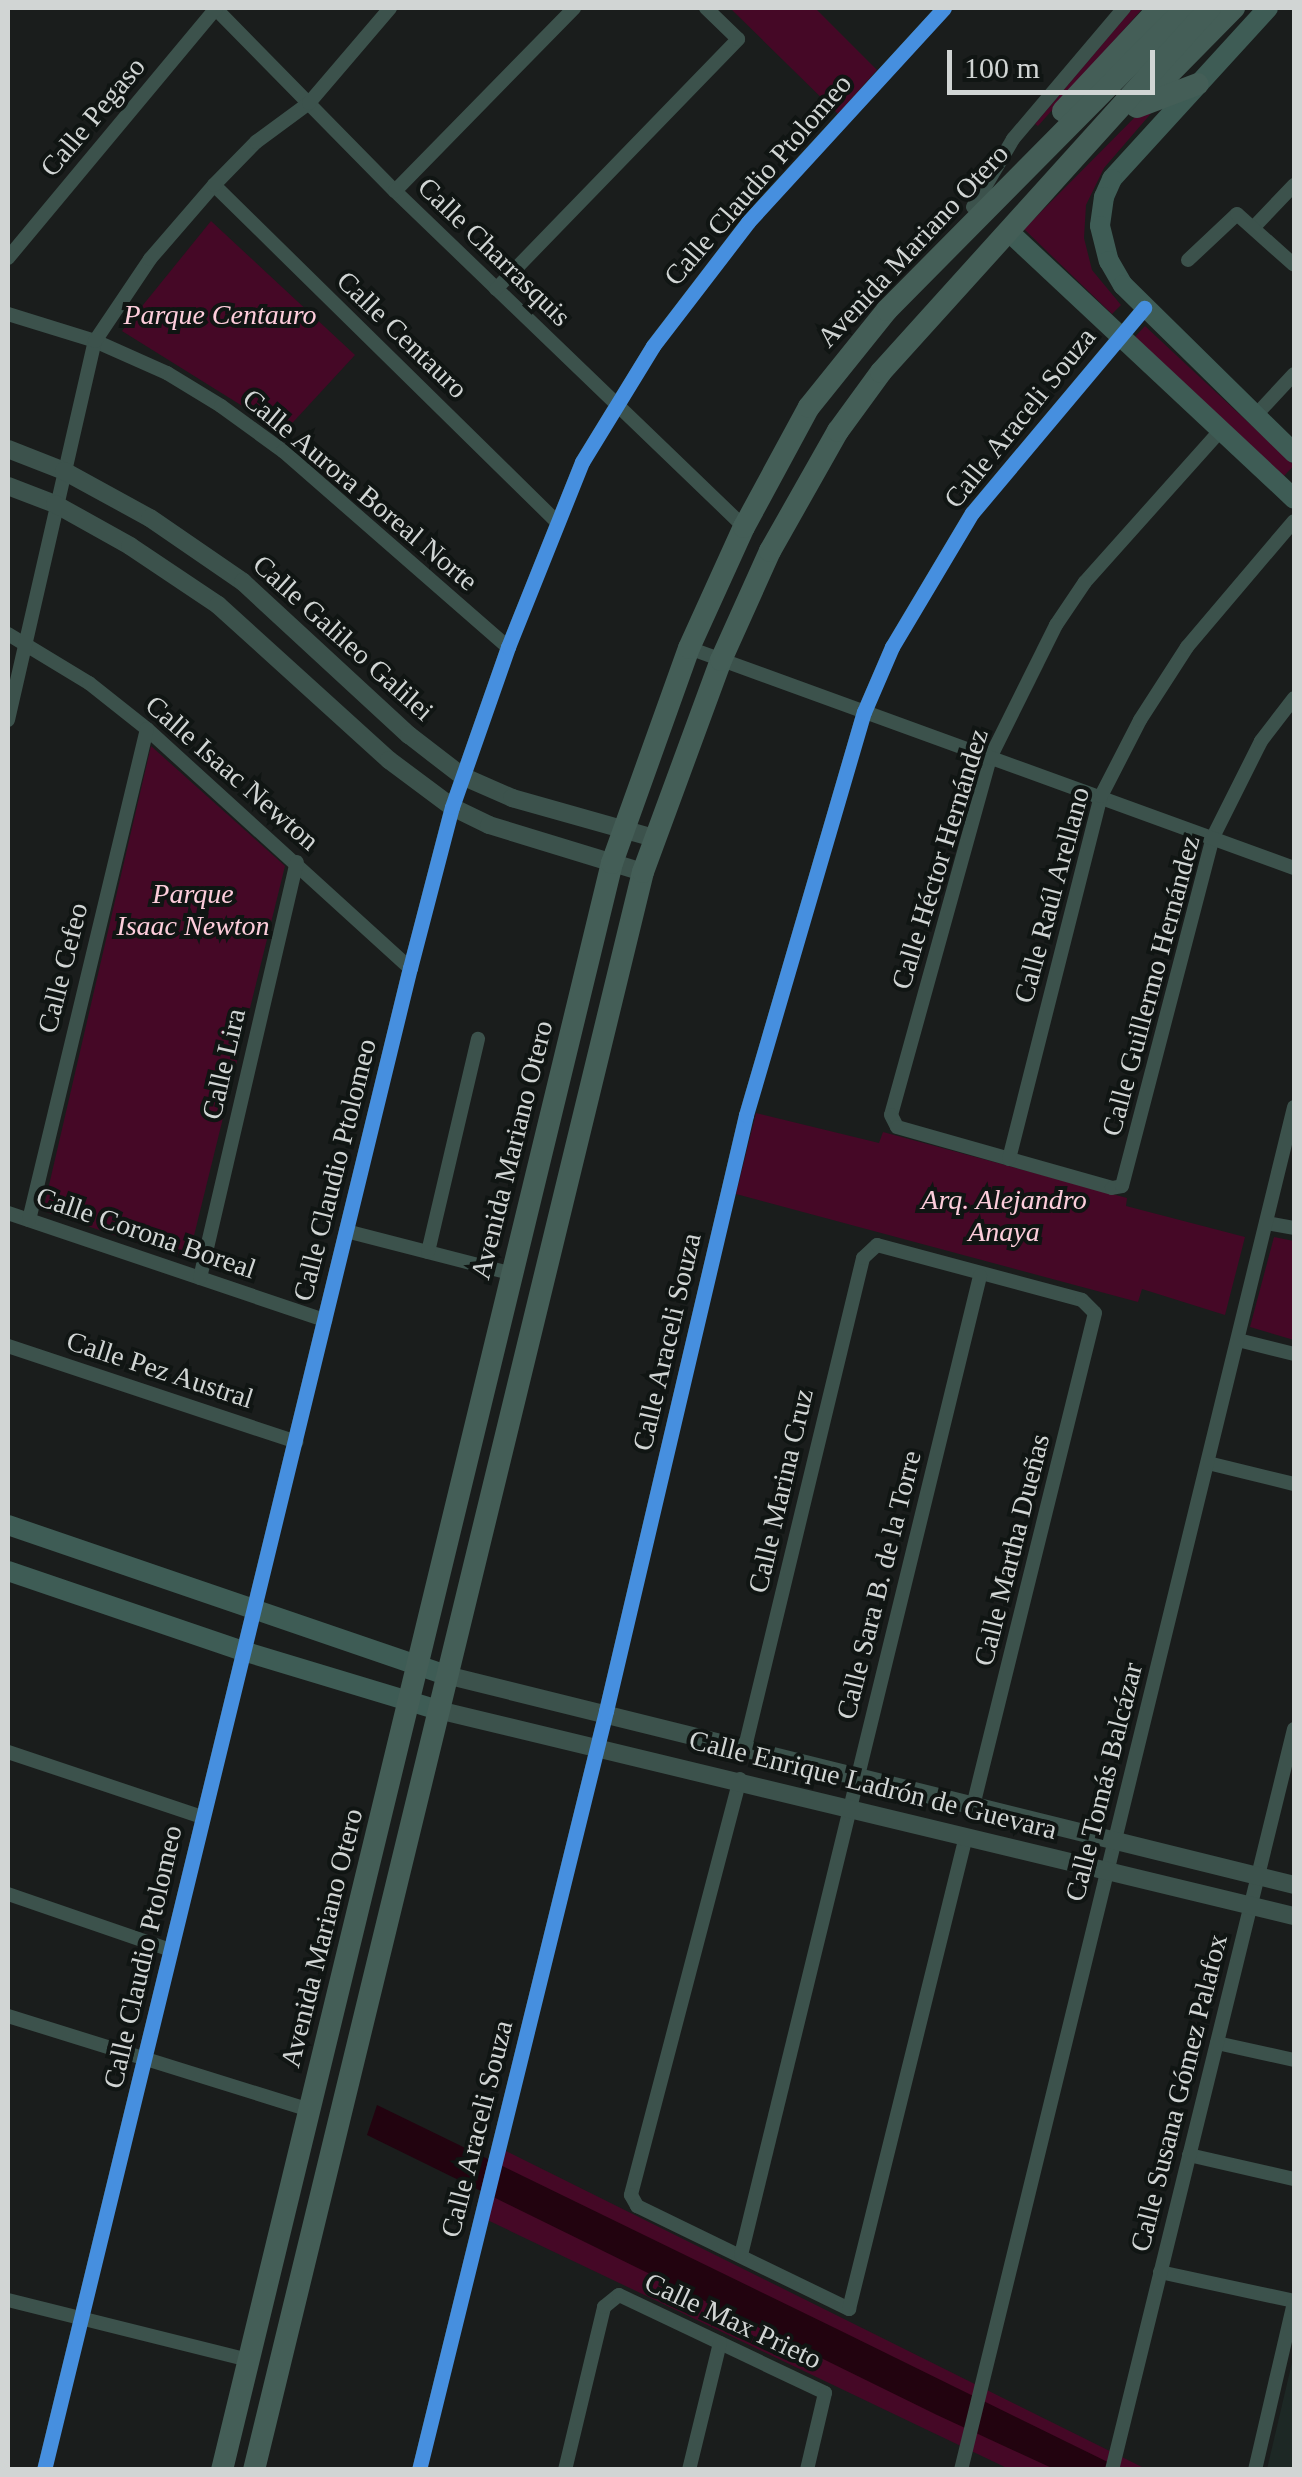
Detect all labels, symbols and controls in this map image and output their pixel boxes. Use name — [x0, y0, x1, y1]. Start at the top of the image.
scale bar — [952, 30, 1160, 92]
street label: Calle Pegaso — [33, 51, 153, 183]
text: 100 m — [964, 51, 1040, 84]
street label: Calle Claudio Ptolomeo — [657, 67, 859, 293]
street label: Avenida Mariano Otero — [810, 137, 1016, 355]
street label: Calle Charrasquis — [410, 171, 578, 333]
street label: Calle Centauro — [330, 264, 474, 406]
park label: Parque Centauro — [123, 298, 317, 332]
street label: Calle Araceli Souza — [936, 320, 1104, 516]
street label: Calle Aurora Boreal Norte — [235, 381, 485, 599]
street label: Calle Galileo Galilei — [246, 548, 440, 728]
street label: Calle Isaac Newton — [138, 688, 326, 858]
street label: Calle Héctor Hernández — [884, 725, 996, 993]
street label: Calle Raúl Arellano — [1007, 783, 1097, 1007]
street label: Calle Guillermo Hernández — [1095, 832, 1207, 1140]
park label: Parque Isaac Newton — [116, 877, 270, 943]
street label: Calle Cefeo — [31, 899, 95, 1037]
street label: Calle Lira — [195, 1005, 253, 1123]
street label: Avenida Mariano Otero — [464, 1017, 560, 1283]
street label: Calle Claudio Ptolomeo — [286, 1035, 384, 1305]
street label: Calle Corona Boreal — [32, 1180, 260, 1286]
park label: Arq. Alejandro Anaya — [921, 1183, 1087, 1249]
street label: Calle Araceli Souza — [625, 1229, 709, 1455]
street label: Calle Pez Austral — [62, 1324, 258, 1416]
street label: Calle Marina Cruz — [741, 1386, 821, 1596]
street label: Calle Martha Dueñas — [967, 1431, 1057, 1669]
street label: Calle Sara B. de la Torre — [829, 1447, 929, 1723]
street label: Calle Tomás Balcázar — [1058, 1659, 1150, 1905]
street label: Calle Enrique Ladrón de Guevara — [686, 1723, 1060, 1847]
street label: Avenida Mariano Otero — [274, 1805, 370, 2071]
street label: Calle Claudio Ptolomeo — [96, 1822, 190, 2092]
street label: Calle Susana Gómez Palafox — [1123, 1931, 1235, 2255]
street label: Calle Araceli Souza — [434, 2016, 520, 2242]
street label: Calle Max Prieto — [639, 2265, 827, 2377]

